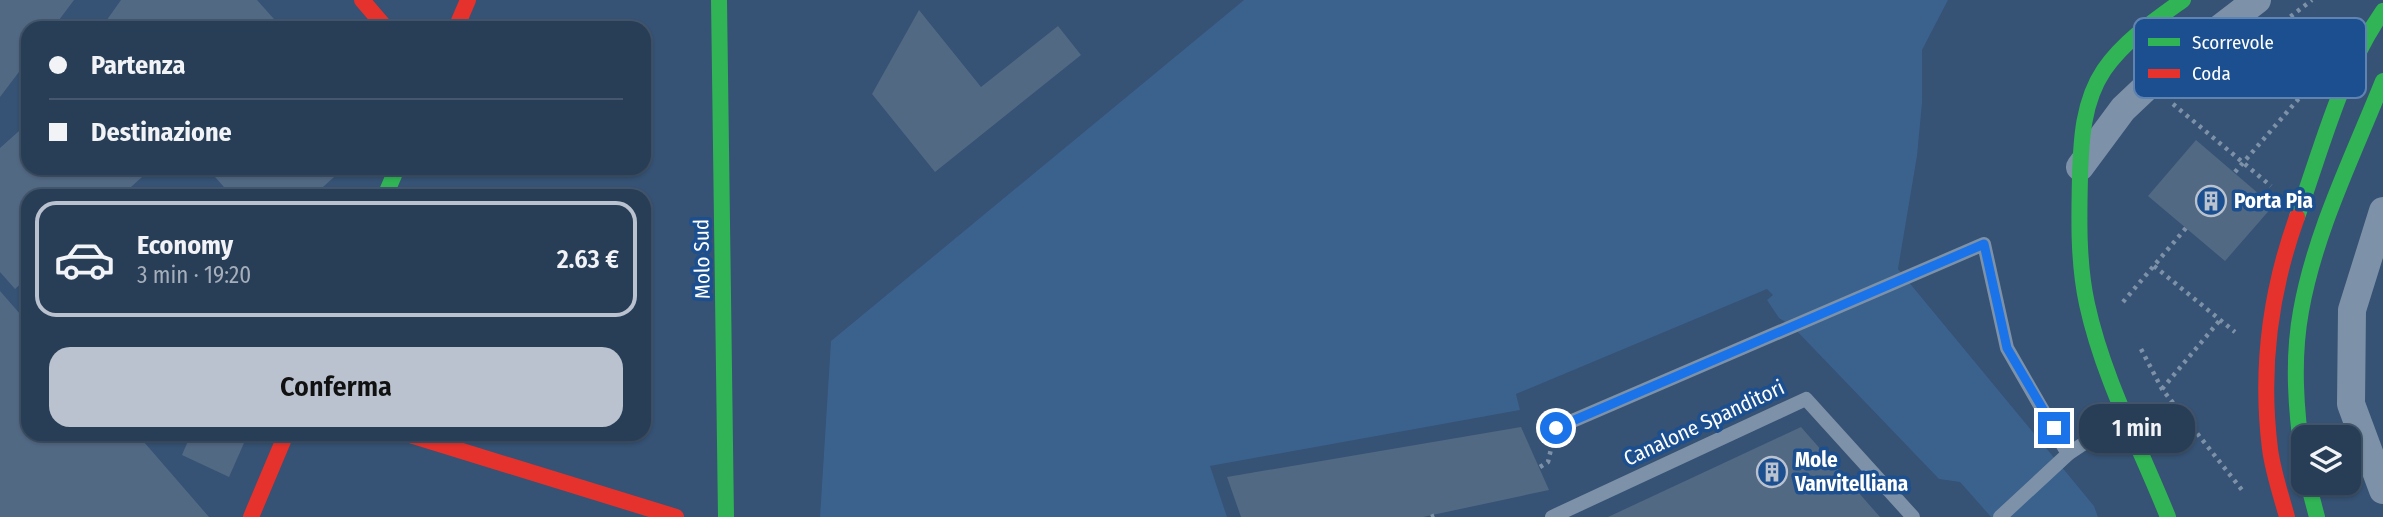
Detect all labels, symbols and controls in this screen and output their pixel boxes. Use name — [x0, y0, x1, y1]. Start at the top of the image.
legend — [2134, 18, 2366, 98]
text: Scorrevole — [2192, 31, 2274, 54]
text: Partenza — [91, 50, 185, 81]
text: Coda — [2192, 62, 2231, 85]
text: Destinazione — [91, 117, 232, 148]
building icon: Porta Pia — [2194, 184, 2228, 218]
place label: Porta Pia — [2234, 188, 2313, 214]
street label: Molo Sud — [688, 219, 716, 299]
icon: car — [53, 228, 116, 291]
text: Economy — [137, 230, 233, 261]
text: 2.63 € — [557, 244, 619, 275]
text: 3 min · 19:20 — [137, 261, 251, 289]
button: Conferma — [49, 347, 623, 427]
street label: Canalone Spanditori — [1620, 374, 1788, 472]
callout: 1 min — [2078, 404, 2194, 452]
route start — [1540, 412, 1572, 444]
route end — [2038, 412, 2070, 444]
text: 1 min — [2112, 414, 2162, 442]
map controls — [2291, 425, 2361, 495]
button: layers — [2291, 425, 2361, 495]
place label: Mole Vanvitelliana — [1794, 447, 1908, 497]
building icon: Mole Vanvitelliana — [1755, 455, 1789, 489]

